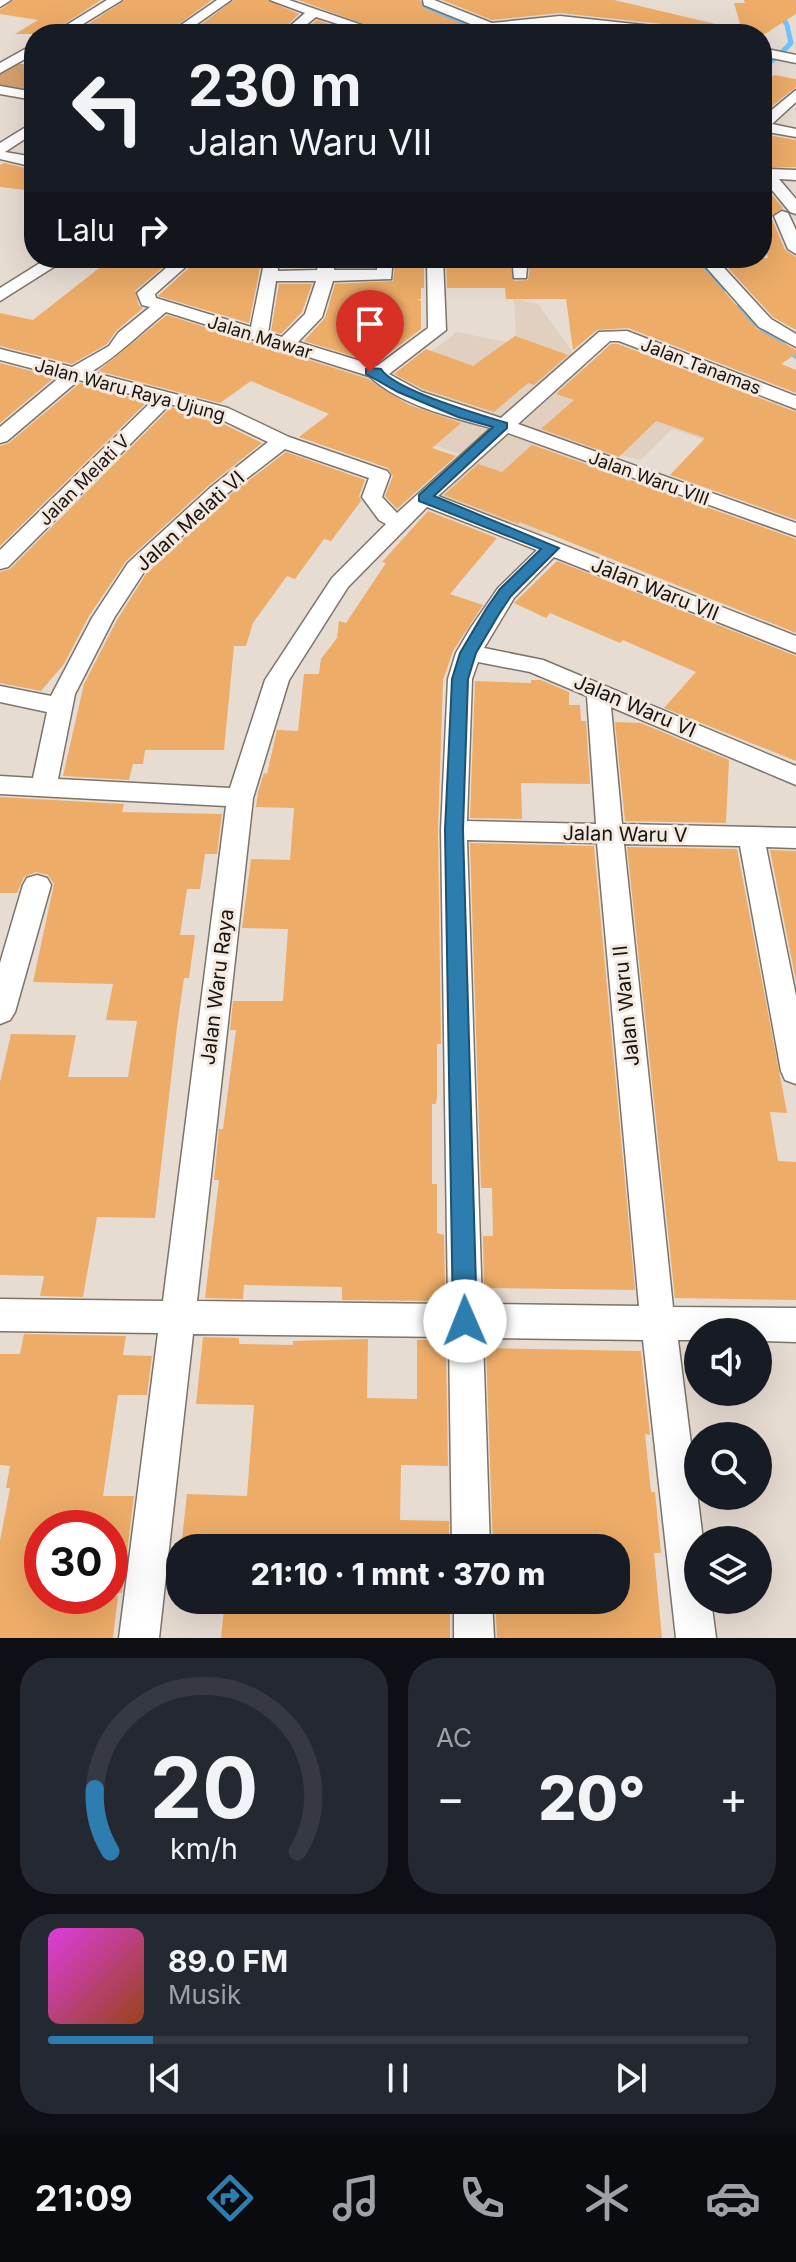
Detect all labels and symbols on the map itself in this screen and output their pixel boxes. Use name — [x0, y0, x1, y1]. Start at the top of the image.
pin — [336, 290, 404, 372]
street label: Jalan Mawar — [205, 311, 315, 363]
street label: Jalan Tanamas — [638, 333, 764, 399]
street label: Jalan Waru Raya Ujung — [32, 354, 228, 426]
street label: Jalan Melati V — [34, 430, 134, 530]
street label: Jalan Waru VIII — [586, 446, 712, 510]
street label: Jalan Melati VI — [131, 466, 249, 576]
street label: Jalan Waru VII — [588, 552, 722, 626]
street label: Jalan Waru VI — [570, 670, 700, 742]
street label: Jalan Waru V — [562, 821, 688, 847]
street label: Jalan Waru Raya — [196, 908, 238, 1066]
street label: Jalan Waru II — [608, 944, 644, 1068]
position arrow — [423, 1279, 507, 1363]
speed limit sign: 30 — [24, 1510, 128, 1614]

